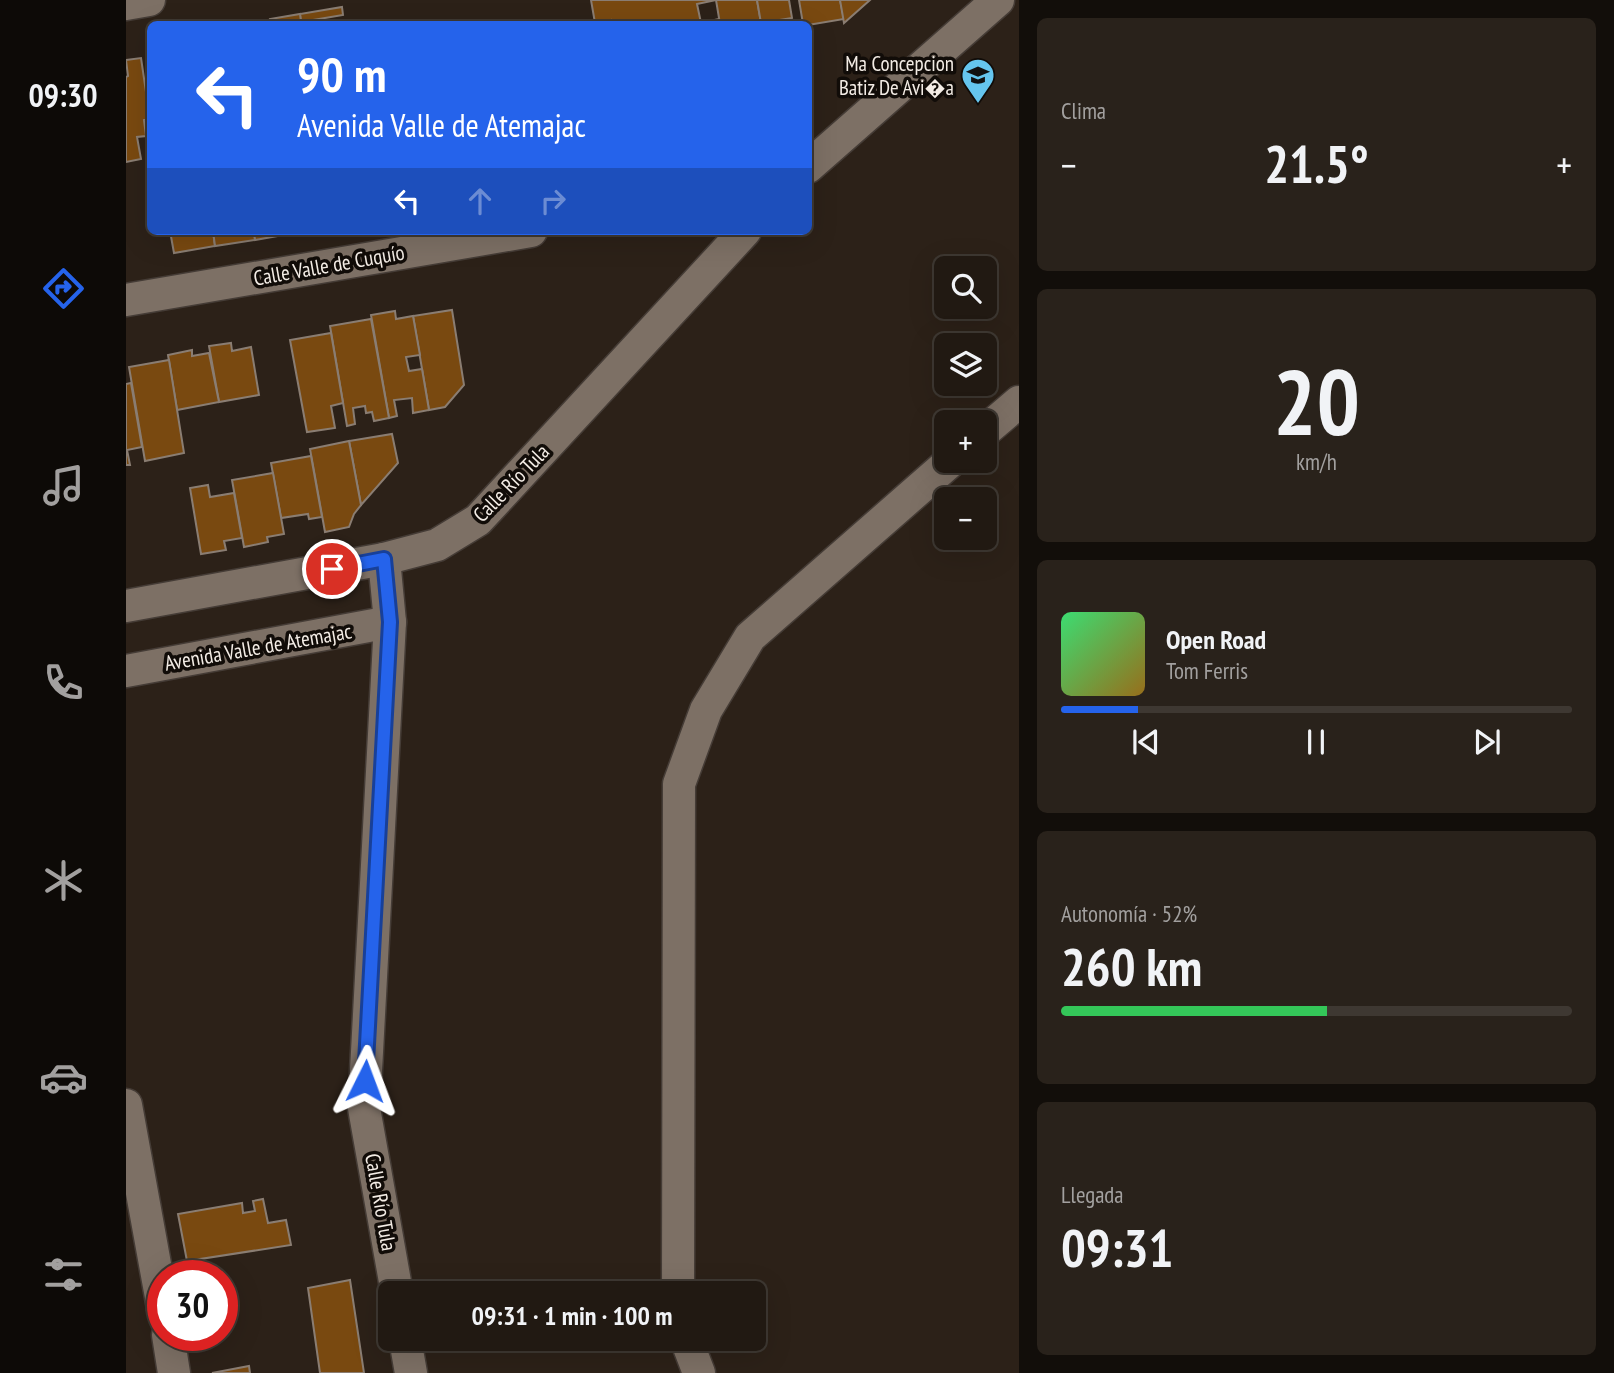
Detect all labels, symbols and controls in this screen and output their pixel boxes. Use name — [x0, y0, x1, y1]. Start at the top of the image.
text: 90 m — [297, 42, 386, 106]
icon: left — [182, 49, 273, 140]
place label: Ma Concepcion Batiz De Avi�a — [839, 50, 954, 101]
school or university icon: Ma Concepcion Batiz De Avi�a — [959, 56, 997, 105]
text: 09:30 — [28, 74, 98, 116]
text: Clima — [1061, 96, 1106, 125]
text: Avenida Valle de Atemajac — [297, 104, 586, 146]
text: 21.5° — [1264, 130, 1369, 197]
text: − — [1061, 140, 1077, 189]
text: + — [1556, 140, 1572, 189]
icon: left — [388, 182, 426, 220]
icon: ahead — [461, 182, 499, 220]
icon: right — [534, 182, 572, 220]
street label: Calle Valle de Cuquío — [251, 238, 407, 292]
map controls — [934, 256, 997, 550]
button: search — [934, 256, 997, 319]
icon: directions — [39, 264, 88, 313]
button: layers — [934, 333, 997, 396]
text: 20 — [1273, 342, 1360, 460]
button: + — [934, 410, 997, 473]
street label: Calle Río Tula — [467, 438, 555, 528]
text: km/h — [1296, 447, 1337, 476]
icon: music — [39, 461, 88, 510]
button: − — [934, 487, 997, 550]
pin — [302, 539, 362, 599]
icon: arrive — [313, 550, 351, 588]
street label: Avenida Valle de Atemajac — [162, 617, 354, 677]
text: Open Road — [1166, 623, 1266, 656]
text: Tom Ferris — [1166, 656, 1248, 685]
icon: phone — [39, 658, 88, 707]
icon: previous — [1127, 723, 1165, 761]
icon: pause — [1297, 723, 1335, 761]
icon: next — [1468, 723, 1506, 761]
icon: climate — [39, 856, 88, 905]
text: Autonomía · 52% — [1061, 899, 1197, 928]
text: 260 km — [1061, 933, 1202, 1000]
position arrow — [328, 1044, 402, 1118]
icon: car — [39, 1053, 88, 1102]
street label: Calle Río Tula — [359, 1151, 403, 1253]
text: Llegada — [1061, 1180, 1124, 1209]
text: 09:31 — [1061, 1214, 1173, 1281]
icon: filters — [39, 1250, 88, 1299]
speed limit sign: 30 — [147, 1260, 238, 1351]
text: 09:31 · 1 min · 100 m — [472, 1299, 672, 1332]

